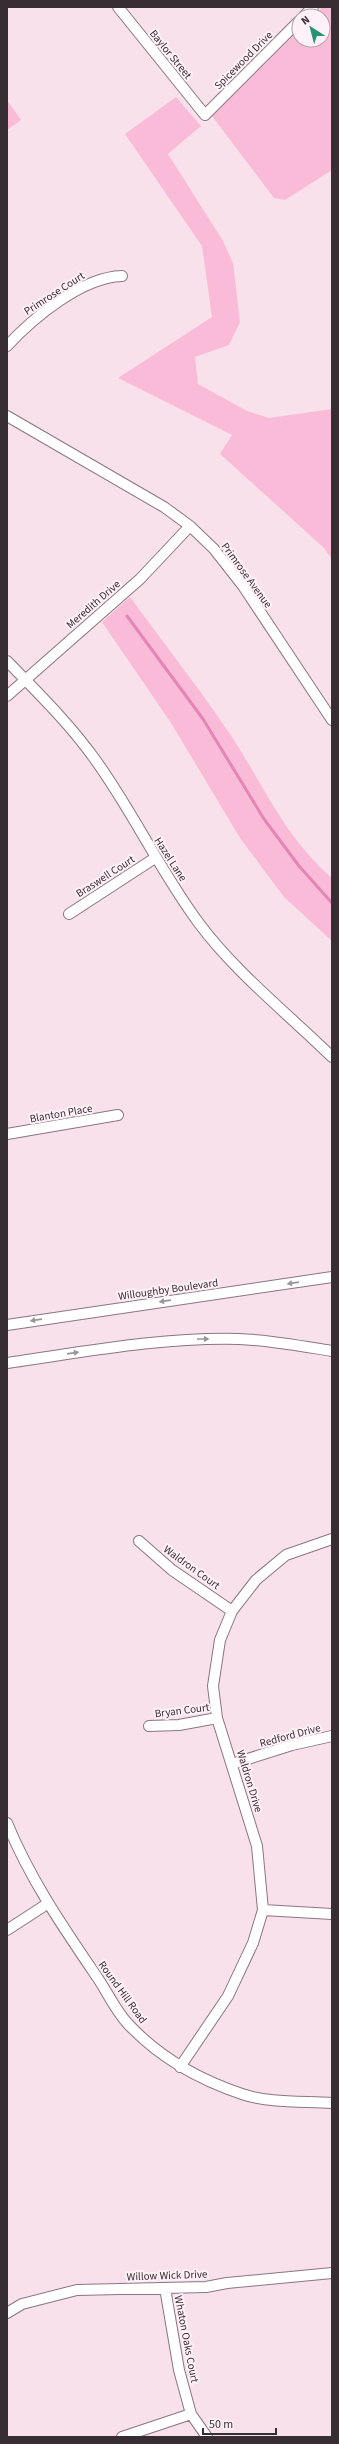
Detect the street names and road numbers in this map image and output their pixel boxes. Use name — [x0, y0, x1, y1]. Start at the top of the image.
street label: Baylor Street — [146, 26, 195, 82]
street label: Spicewood Drive — [211, 27, 276, 93]
street label: Primrose Court — [21, 268, 88, 319]
street label: Primrose Avenue — [218, 539, 276, 612]
street label: Meredith Drive — [63, 576, 124, 632]
street label: Hazel Lane — [151, 834, 191, 885]
street label: Braswell Court — [73, 852, 138, 901]
street label: Blanton Place — [29, 1101, 94, 1126]
street label: Willoughby Boulevard — [117, 1275, 219, 1304]
street label: Waldron Court — [160, 1542, 223, 1593]
street label: Bryan Court — [154, 1700, 211, 1721]
street label: Redford Drive — [258, 1720, 323, 1751]
street label: Waldron Drive — [233, 1748, 266, 1815]
street label: Round Hill Road — [95, 1958, 150, 2027]
street label: Willow Wick Drive — [126, 2267, 208, 2284]
street label: Whaton Oaks Court — [171, 2294, 202, 2384]

